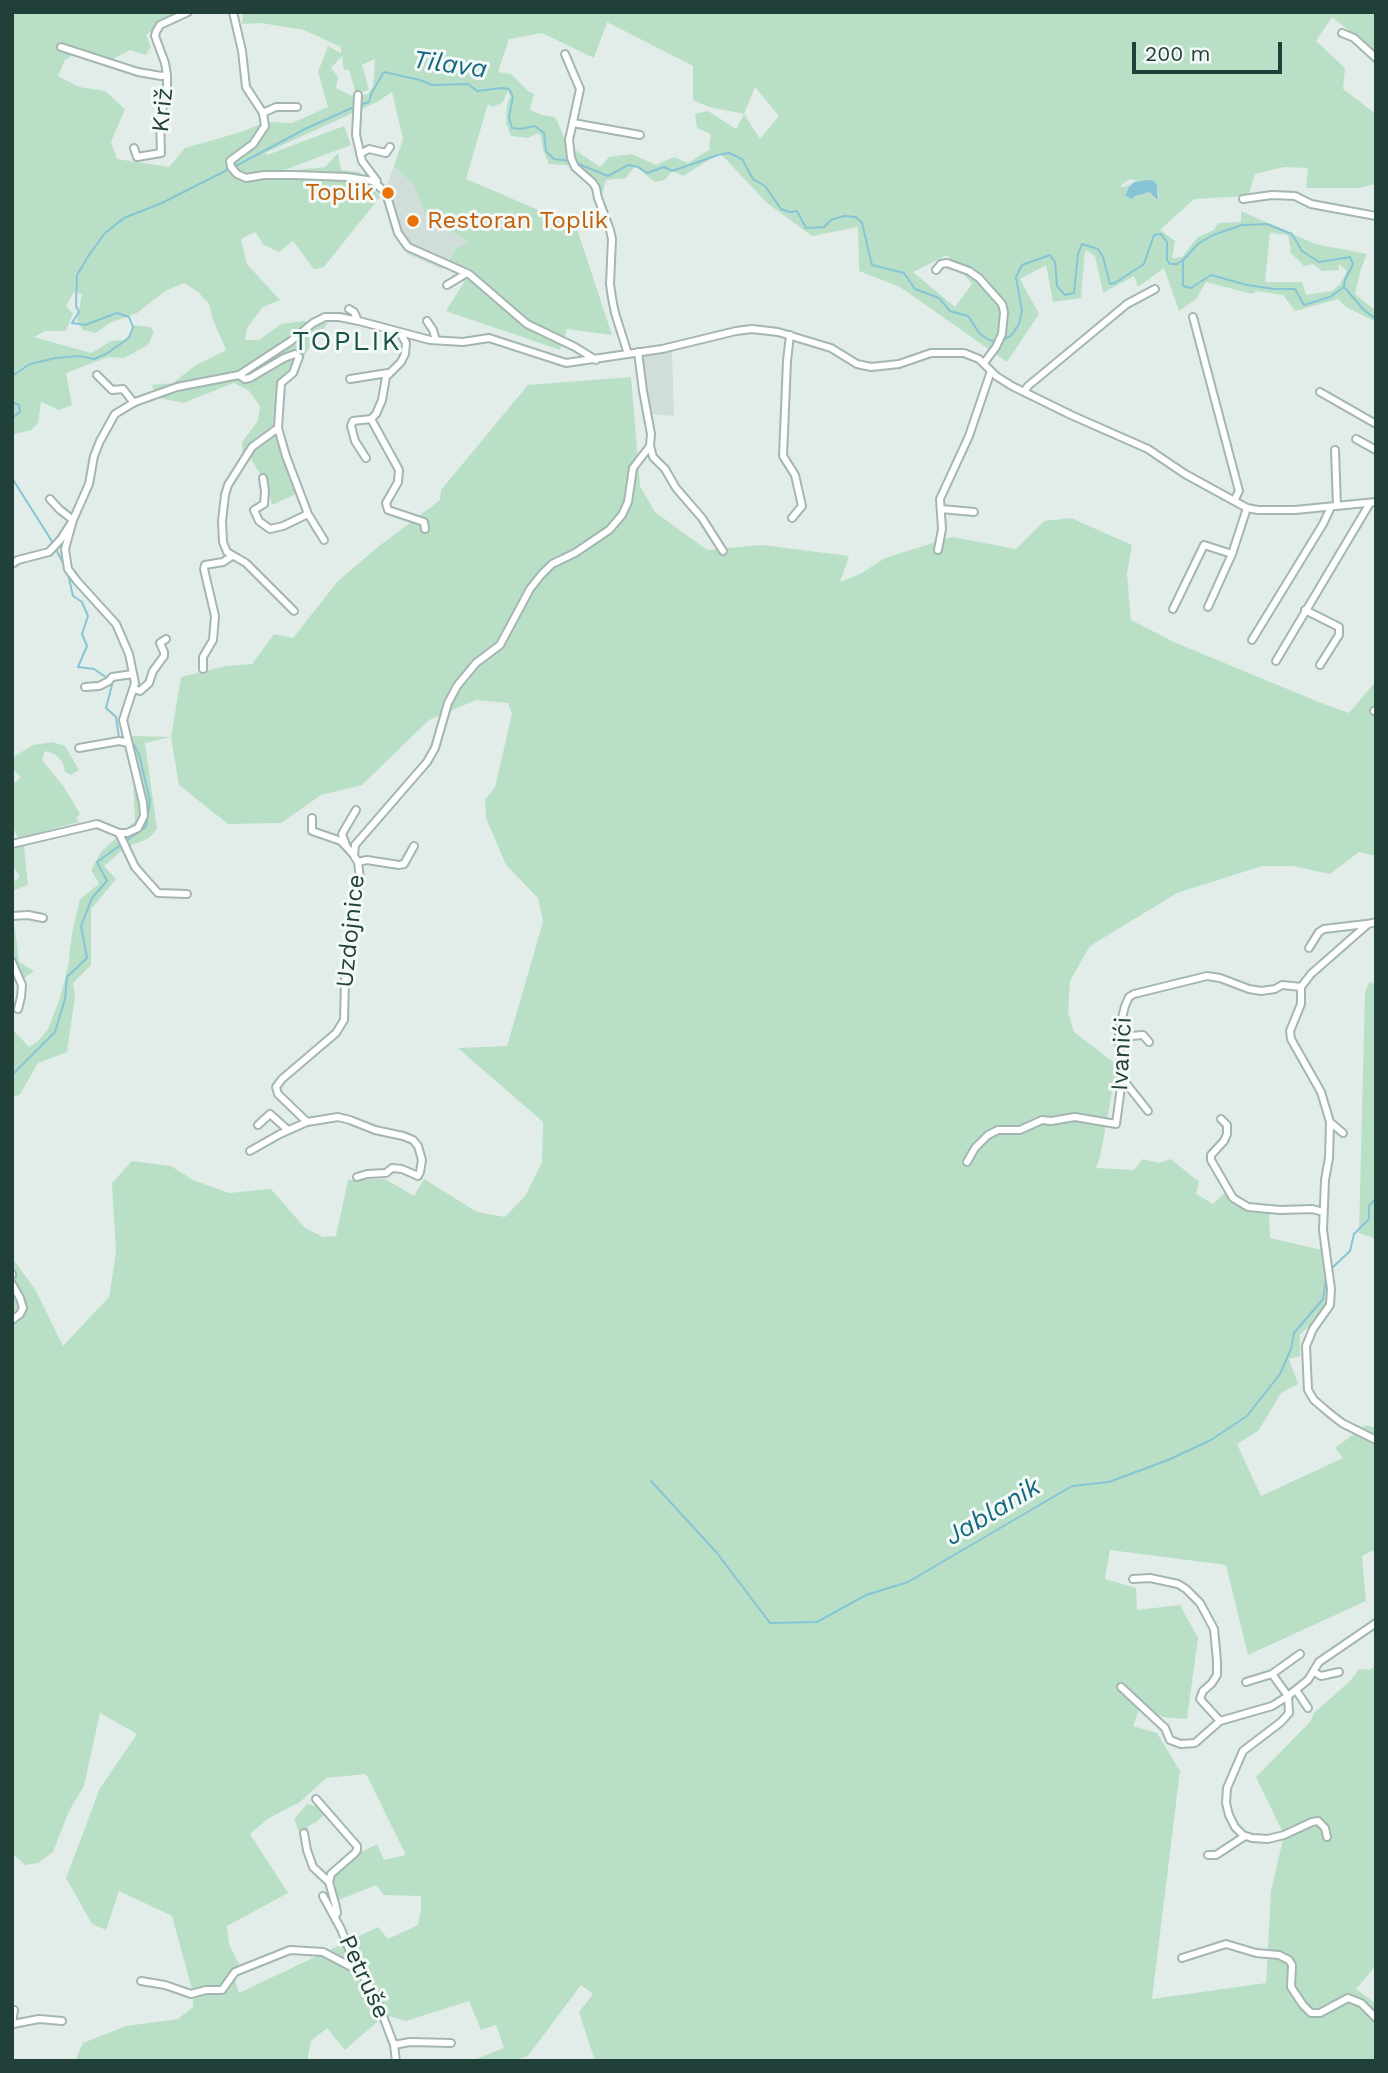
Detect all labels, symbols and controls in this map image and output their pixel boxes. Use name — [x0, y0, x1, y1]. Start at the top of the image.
scale bar — [1136, 28, 1286, 72]
text: 200 m — [1145, 41, 1211, 66]
water label: Tilava — [411, 44, 489, 86]
street label: Križ — [146, 86, 180, 134]
place label: Toplik — [305, 179, 374, 207]
marker: Toplik — [380, 185, 396, 201]
place label: Restoran Toplik — [427, 207, 608, 235]
marker: Restoran Toplik — [405, 213, 421, 229]
district label: TOPLIK — [293, 325, 401, 359]
street label: Uzdojnice — [331, 873, 371, 989]
street label: Ivanići — [1106, 1016, 1138, 1092]
water label: Jablanik — [939, 1471, 1047, 1553]
street label: Petruše — [332, 1931, 396, 2023]

